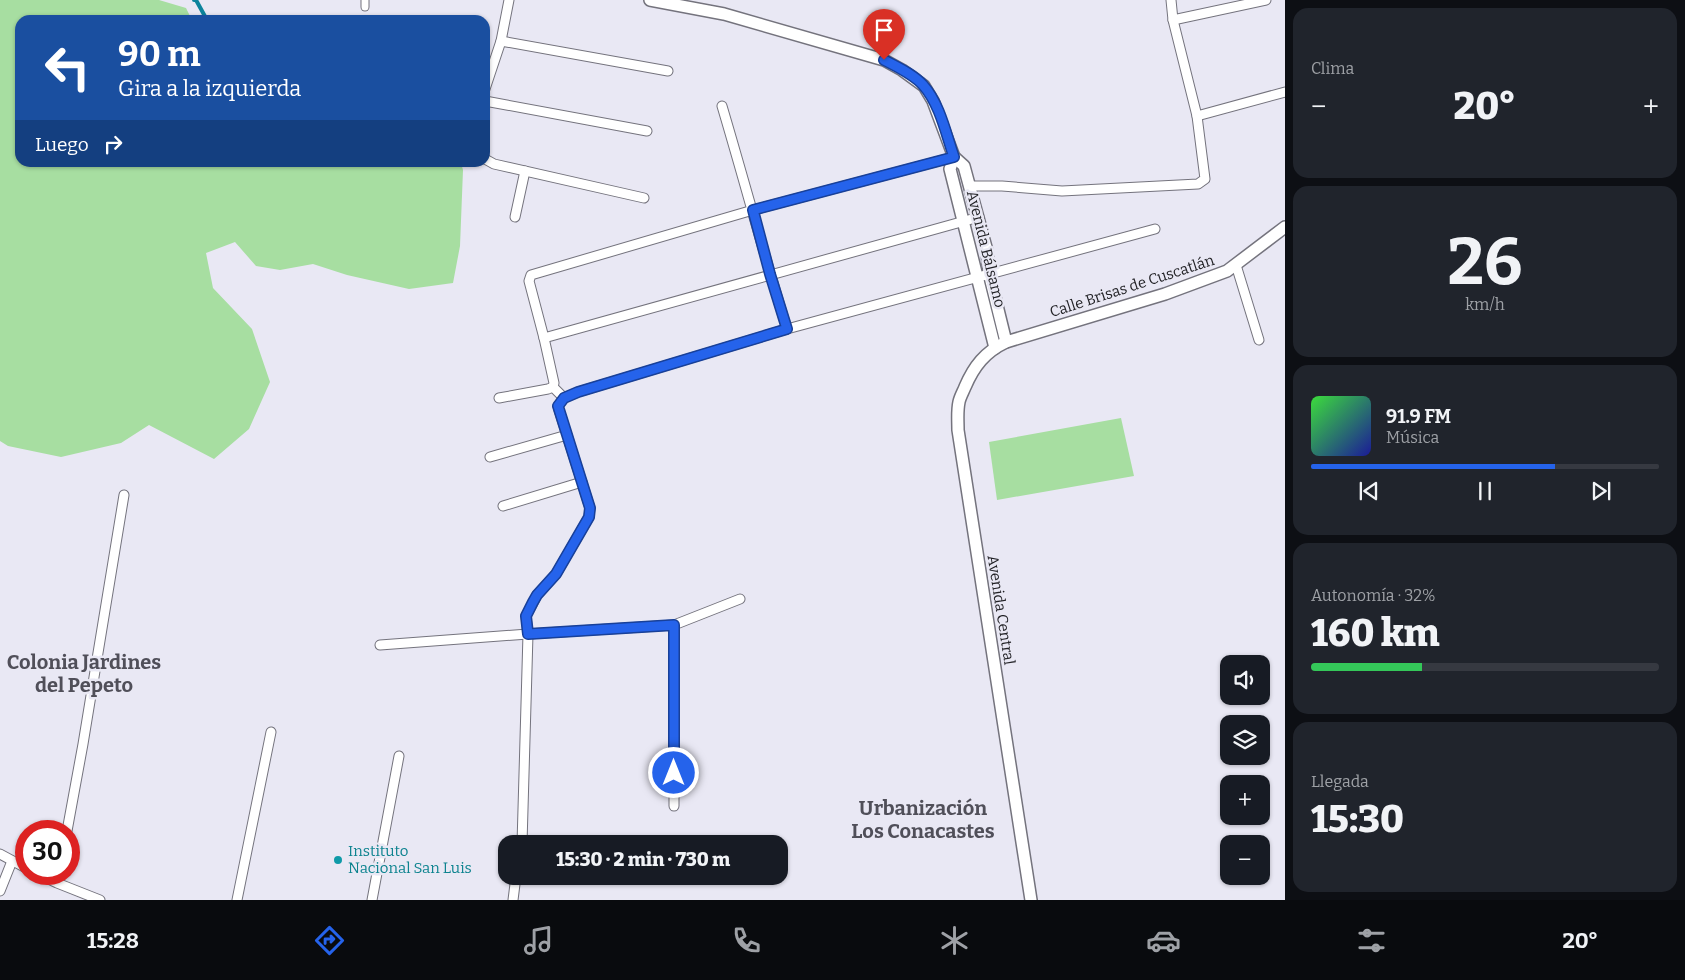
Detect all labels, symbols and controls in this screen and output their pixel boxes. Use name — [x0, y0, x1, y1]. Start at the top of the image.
pin — [863, 9, 905, 60]
icon: arrive — [870, 16, 898, 44]
text: 90 m — [118, 33, 201, 75]
icon: left — [35, 35, 100, 100]
text: Clima — [1311, 59, 1354, 78]
text: Gira a la izquierda — [118, 75, 301, 102]
text: 20° — [1454, 83, 1516, 129]
text: − — [1311, 90, 1326, 123]
text: + — [1643, 90, 1659, 123]
icon: right — [99, 130, 127, 158]
text: Luego — [35, 133, 89, 156]
street label: Avenida Bálsamo — [963, 189, 1009, 309]
text: 26 — [1447, 223, 1523, 301]
street label: Calle Brisas de Cuscatlán — [1048, 251, 1217, 321]
text: km/h — [1465, 295, 1505, 314]
text: 91.9 FM — [1386, 405, 1451, 428]
text: Música — [1386, 428, 1439, 447]
icon: previous — [1355, 477, 1383, 505]
icon: pause — [1471, 477, 1499, 505]
icon: next — [1587, 477, 1615, 505]
street label: Avenida Central — [983, 554, 1019, 666]
text: Autonomía · 32% — [1311, 586, 1436, 605]
text: 160 km — [1311, 610, 1440, 656]
district label: Colonia Jardines del Pepeto — [7, 650, 161, 697]
map controls — [1220, 655, 1270, 885]
button: sound — [1220, 655, 1270, 705]
button: layers — [1220, 715, 1270, 765]
position arrow — [647, 746, 699, 798]
text: Llegada — [1311, 772, 1369, 791]
button: + — [1220, 775, 1270, 825]
district label: Urbanización Los Conacastes — [851, 796, 995, 843]
text: 15:30 — [1311, 796, 1404, 842]
speed limit sign: 30 — [15, 820, 80, 885]
button: − — [1220, 835, 1270, 885]
place label: Instituto Nacional San Luis — [348, 842, 472, 877]
text: 15:30 · 2 min · 730 m — [556, 848, 730, 871]
marker: Instituto Nacional San Luis — [332, 854, 344, 866]
icon: directions — [312, 923, 347, 958]
icon: music — [521, 923, 556, 958]
icon: phone — [729, 923, 764, 958]
icon: climate — [937, 923, 972, 958]
icon: car — [1146, 923, 1181, 958]
icon: filters — [1354, 923, 1389, 958]
text: 15:28 — [87, 927, 139, 954]
text: 20° — [1562, 927, 1598, 954]

